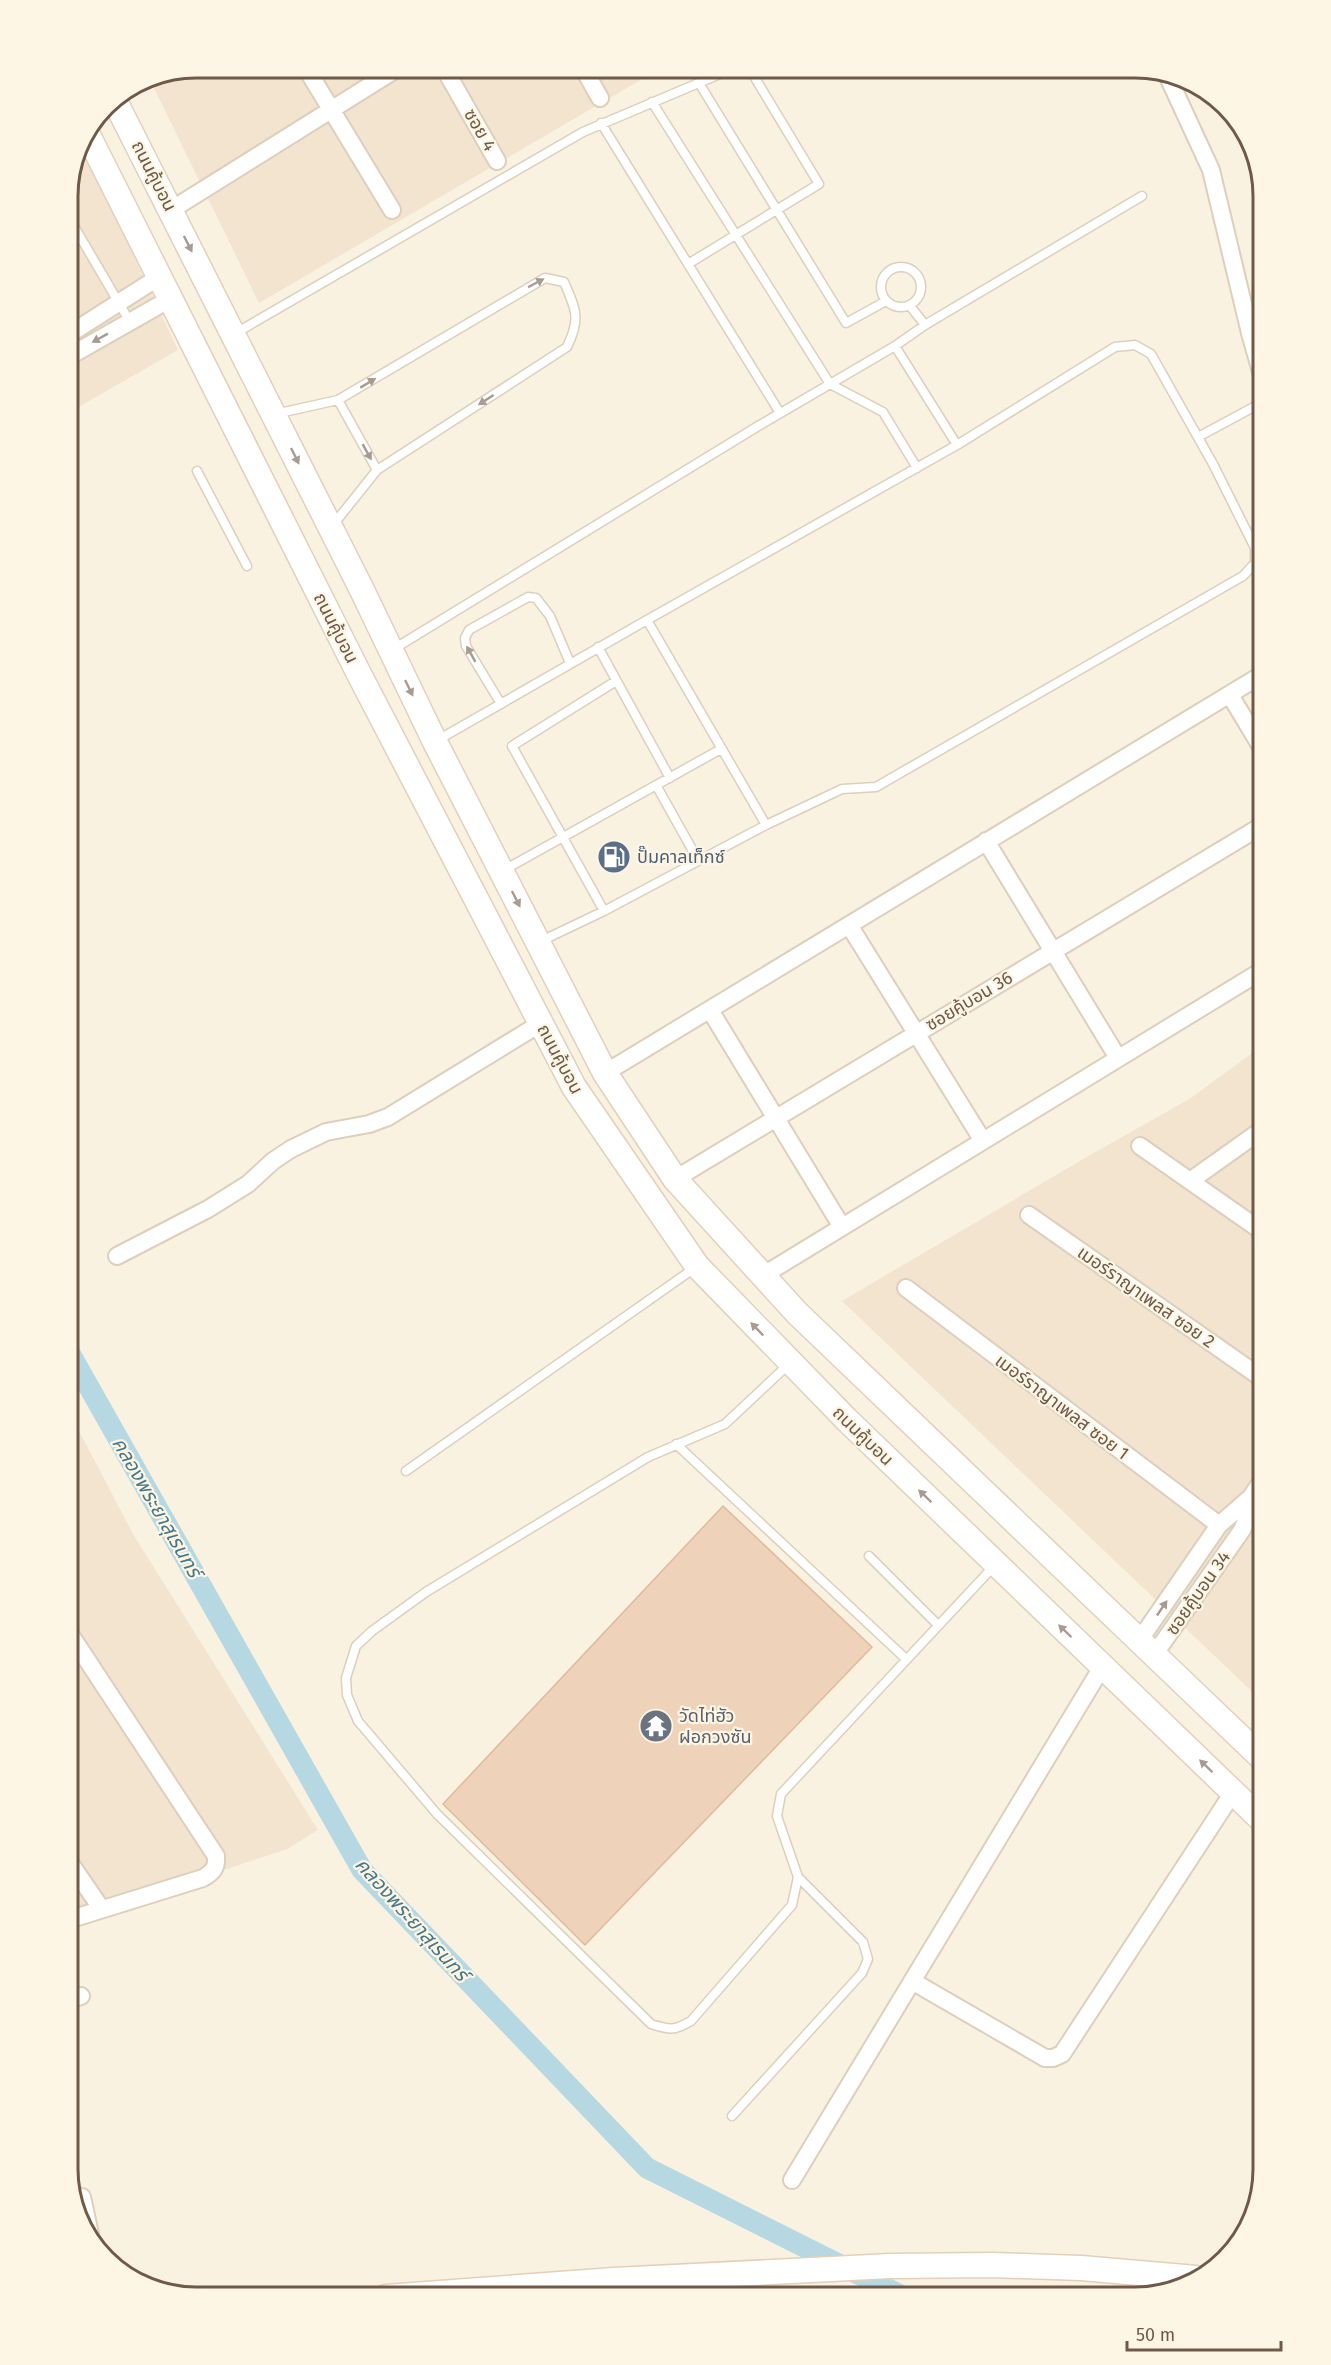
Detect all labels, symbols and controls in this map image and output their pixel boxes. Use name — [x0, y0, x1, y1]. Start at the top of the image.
street label: ซอย 4 — [459, 105, 501, 156]
street label: ถนนคู้บอน — [126, 137, 181, 215]
one-way arrow — [184, 236, 193, 253]
one-way arrow — [527, 279, 545, 289]
one-way arrow — [92, 333, 109, 343]
one-way arrow — [360, 377, 376, 388]
one-way arrow — [477, 394, 494, 405]
one-way arrow — [362, 444, 372, 461]
one-way arrow — [290, 448, 300, 465]
street label: ถนนคู้บอน — [308, 589, 363, 667]
one-way arrow — [466, 645, 476, 662]
one-way arrow — [404, 679, 414, 696]
fuel station icon: ปั๊มคาลเท็กซ์ — [596, 839, 632, 875]
place label: ปั๊มคาลเท็กซ์ — [637, 845, 725, 868]
one-way arrow — [511, 891, 521, 908]
street label: ซอยคู้บอน 36 — [921, 966, 1017, 1036]
street label: ถนนคู้บอน — [532, 1020, 588, 1098]
street label: เมอร์ราญาเพลส ซอย 2 — [1073, 1241, 1219, 1353]
one-way arrow — [750, 1322, 764, 1336]
street label: เมอร์ราญาเพลส ซอย 1 — [991, 1350, 1133, 1464]
street label: ถนนคู้บอน — [827, 1402, 898, 1471]
water label: คลองพระยาสุเรนทร์ — [106, 1433, 209, 1586]
one-way arrow — [917, 1489, 932, 1503]
street label: ซอยคู้บอน 34 — [1161, 1546, 1236, 1640]
one-way arrow — [1156, 1600, 1167, 1617]
one-way arrow — [1058, 1625, 1072, 1639]
place label: วัดไท่ฮัว ฝอกวงซัน — [679, 1705, 751, 1748]
temple icon: วัดไท่ฮัว ฝอกวงซัน — [638, 1708, 674, 1744]
one-way arrow — [1200, 1759, 1214, 1773]
water label: คลองพระยาสุเรนทร์ — [350, 1852, 477, 1990]
scale bar — [1127, 2314, 1282, 2352]
text: 50 m — [1136, 2324, 1175, 2346]

